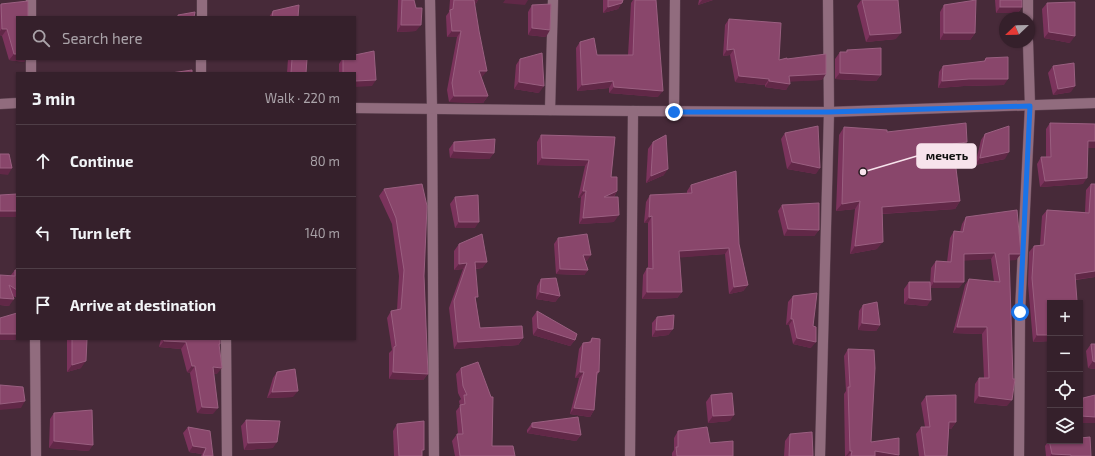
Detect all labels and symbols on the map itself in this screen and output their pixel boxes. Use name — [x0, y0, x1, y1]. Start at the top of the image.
north arrow — [999, 12, 1035, 48]
route end — [665, 103, 683, 121]
callout: мечеть — [917, 144, 976, 168]
text: мечеть — [926, 148, 969, 162]
route start — [1011, 303, 1029, 321]

